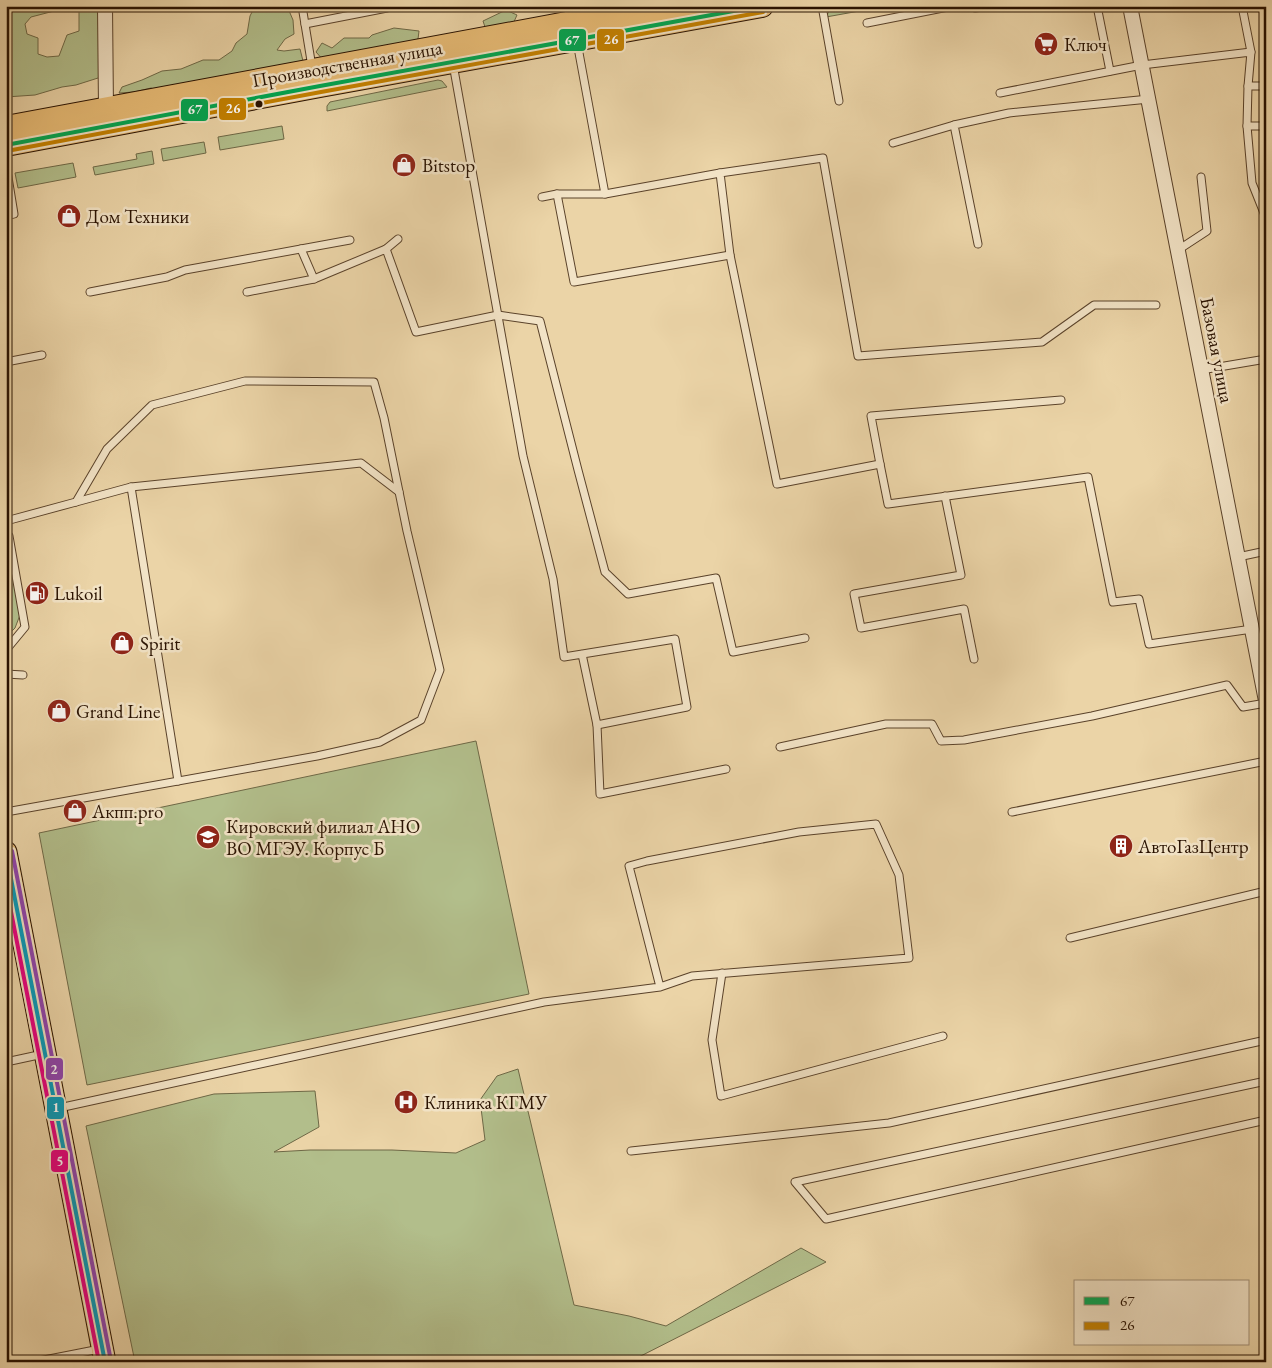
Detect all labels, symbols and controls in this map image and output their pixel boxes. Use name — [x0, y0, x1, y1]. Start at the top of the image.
line badge: 67 — [558, 28, 587, 52]
line badge: 26 — [596, 28, 625, 52]
text: 26 — [604, 30, 619, 48]
text: 67 — [565, 31, 580, 49]
supermarket icon: Ключ — [1033, 31, 1059, 57]
place label: Ключ — [1064, 32, 1107, 57]
street label: Производственная улица — [250, 35, 445, 93]
line badge: 26 — [218, 97, 247, 121]
line badge: 67 — [180, 98, 209, 122]
text: 26 — [226, 99, 241, 117]
unlabelled marker — [254, 99, 264, 109]
text: 67 — [188, 100, 203, 118]
shop icon: Bitstop — [391, 152, 417, 178]
place label: Bitstop — [422, 153, 475, 178]
shop icon: Дом Техники — [56, 203, 82, 229]
place label: Дом Техники — [86, 204, 189, 229]
street label: Базовая улица — [1194, 295, 1240, 406]
fuel station icon: Lukoil — [24, 580, 50, 606]
place label: Lukoil — [54, 581, 103, 606]
shop icon: Spirit — [109, 630, 135, 656]
place label: Spirit — [140, 631, 180, 656]
shop icon: Grand Line — [46, 698, 72, 724]
place label: Grand Line — [76, 699, 160, 724]
shop icon: Акпп.pro — [62, 798, 88, 824]
place label: Акпп.pro — [91, 799, 163, 824]
place label: Кировский филиал АНО ВО МГЭУ. Корпус Б — [226, 814, 420, 861]
school or university icon: Кировский филиал АНО ВО МГЭУ. Корпус Б — [195, 824, 221, 850]
building icon: АвтоГазЦентр — [1108, 833, 1134, 859]
place label: АвтоГазЦентр — [1137, 834, 1249, 859]
line badge: 2 — [45, 1057, 64, 1081]
text: 2 — [50, 1060, 58, 1078]
hospital icon: Клиника КГМУ — [393, 1089, 419, 1115]
place label: Клиника КГМУ — [424, 1090, 548, 1115]
line badge: 1 — [46, 1096, 65, 1120]
text: 1 — [52, 1098, 60, 1116]
line badge: 5 — [50, 1149, 69, 1173]
text: 5 — [56, 1152, 64, 1170]
legend — [1074, 1280, 1250, 1346]
text: 67 — [1120, 1291, 1135, 1310]
text: 26 — [1120, 1315, 1134, 1334]

